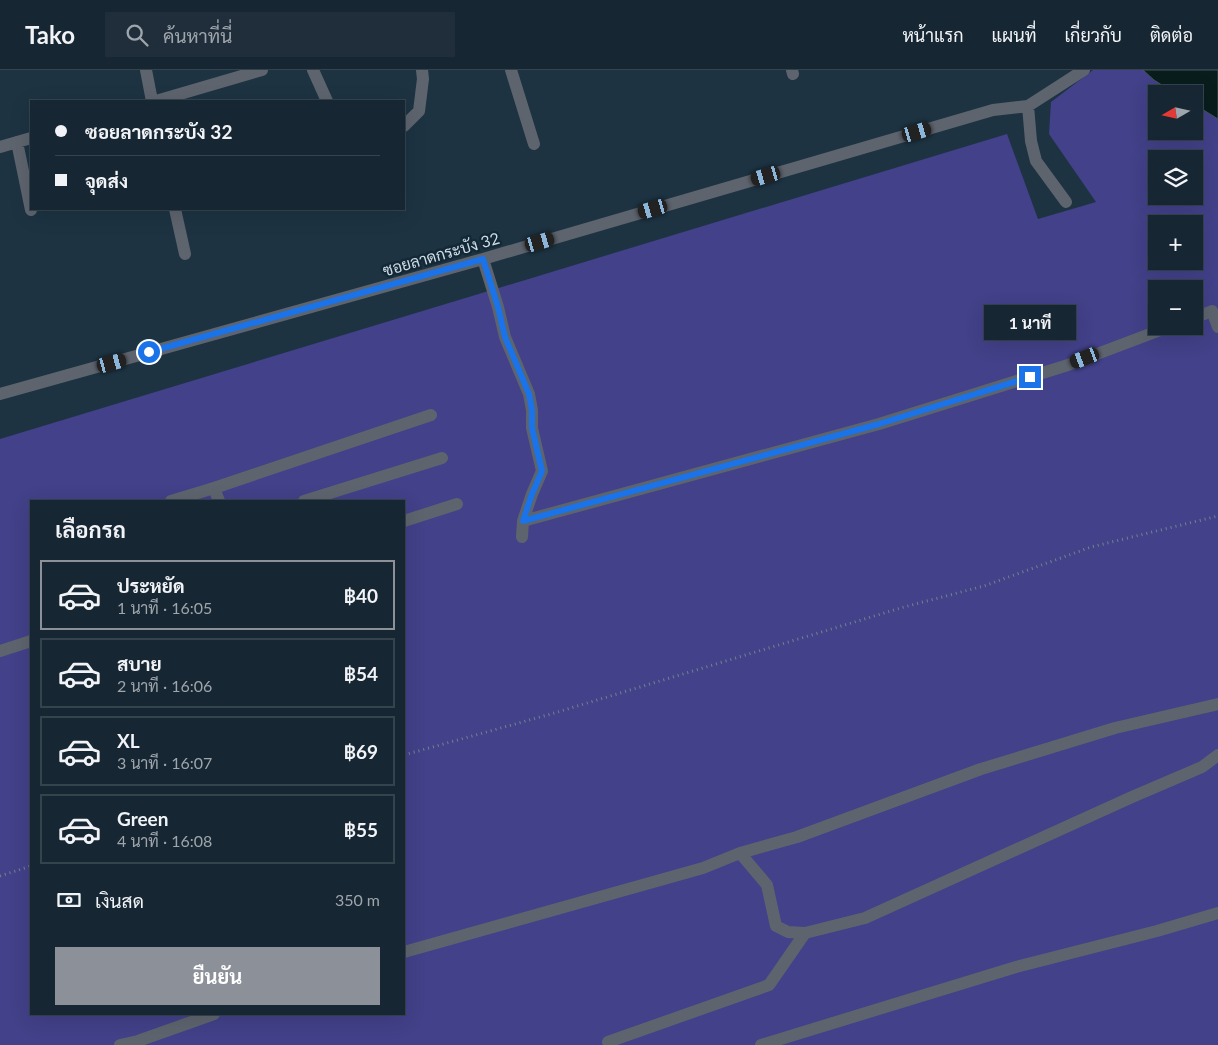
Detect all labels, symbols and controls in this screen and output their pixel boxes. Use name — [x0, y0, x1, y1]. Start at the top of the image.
search box — [105, 12, 455, 57]
text: Tako — [25, 20, 75, 49]
icon: search — [123, 21, 151, 49]
text: ค้นหาที่นี่ — [163, 24, 232, 47]
text: หน้าแรก — [902, 24, 964, 46]
text: แผนที่ — [992, 24, 1036, 46]
text: เกี่ยวกับ — [1064, 24, 1122, 46]
text: ติดต่อ — [1150, 24, 1193, 46]
north arrow — [1148, 85, 1202, 140]
map controls — [1148, 85, 1203, 335]
text: ซอยลาดกระบัง 32 — [85, 120, 232, 143]
car — [900, 121, 933, 143]
button: layers — [1148, 150, 1203, 205]
car — [749, 165, 782, 187]
text: จุดส่ง — [85, 169, 128, 192]
car — [636, 198, 669, 220]
button: + — [1148, 215, 1203, 270]
street label: ซอยลาดกระบัง 32 — [380, 228, 501, 279]
car — [523, 231, 556, 253]
button: − — [1148, 280, 1203, 335]
callout: 1 นาที — [984, 304, 1076, 340]
text: 1 นาที — [1009, 313, 1051, 332]
route start — [138, 341, 160, 363]
car — [1068, 346, 1101, 370]
car — [95, 352, 128, 374]
route end — [1019, 366, 1041, 388]
text: เลือกรถ — [55, 516, 126, 543]
icon: car — [57, 573, 102, 618]
text: ประหยัด — [117, 574, 185, 597]
text: ฿40 — [343, 584, 378, 607]
text: 1 นาที · 16:05 — [117, 598, 212, 617]
icon: car — [57, 651, 102, 696]
text: สบาย — [117, 652, 162, 675]
text: ฿54 — [343, 662, 378, 685]
text: 2 นาที · 16:06 — [117, 676, 212, 695]
icon: car — [57, 729, 102, 774]
text: XL — [117, 729, 140, 752]
text: ฿69 — [343, 740, 378, 763]
text: 3 นาที · 16:07 — [117, 753, 212, 772]
icon: car — [57, 807, 102, 852]
text: Green — [117, 807, 168, 830]
text: ฿55 — [343, 818, 378, 841]
text: 4 นาที · 16:08 — [117, 831, 212, 850]
icon: cash — [55, 886, 83, 914]
text: เงินสด — [95, 889, 144, 912]
text: 350 m — [335, 890, 380, 909]
button: ยืนยัน — [55, 947, 380, 1005]

